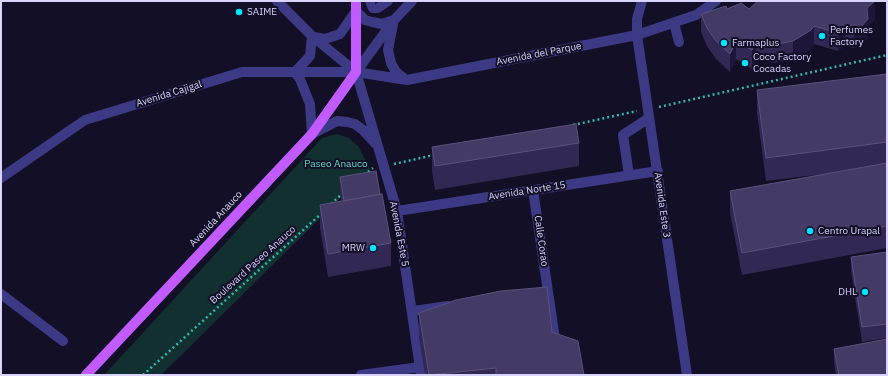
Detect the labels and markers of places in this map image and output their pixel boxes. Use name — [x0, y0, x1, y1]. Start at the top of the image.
place label: SAIME — [247, 6, 277, 18]
marker: SAIME — [234, 7, 244, 17]
place label: Perfumes Factory — [830, 24, 873, 48]
marker: Perfumes Factory — [817, 31, 827, 41]
place label: Farmaplus — [732, 37, 779, 49]
marker: Farmaplus — [719, 38, 729, 48]
place label: Coco Factory Cocadas — [753, 51, 811, 74]
marker: Coco Factory Cocadas — [740, 58, 750, 68]
place label: Centro Urapal — [818, 225, 880, 237]
marker: Centro Urapal — [805, 226, 815, 236]
place label: MRW — [342, 242, 365, 254]
marker: MRW — [368, 243, 378, 253]
place label: DHL — [838, 286, 857, 298]
marker: DHL — [860, 287, 870, 297]

